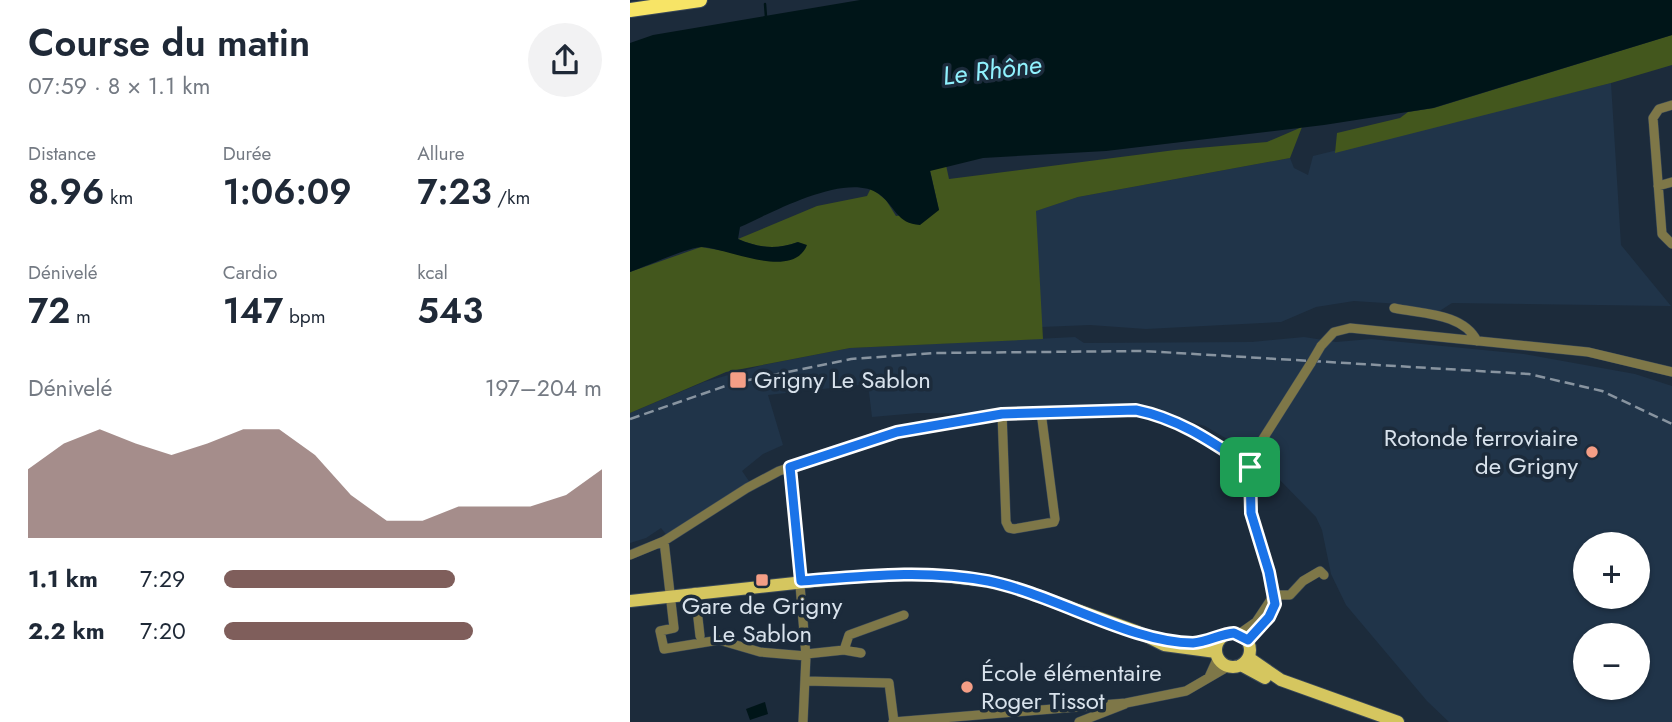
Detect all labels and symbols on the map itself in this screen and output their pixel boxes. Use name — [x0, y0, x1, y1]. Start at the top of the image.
water label: Le Rhône — [940, 45, 1044, 95]
place label: Grigny Le Sablon — [754, 362, 931, 397]
marker: Grigny Le Sablon — [728, 370, 748, 390]
place label: Rotonde ferroviaire de Grigny — [1384, 420, 1578, 483]
pin — [1220, 437, 1280, 497]
marker: Rotonde ferroviaire de Grigny — [1584, 444, 1600, 460]
marker: Gare de Grigny Le Sablon — [754, 572, 770, 588]
place label: Gare de Grigny Le Sablon — [682, 588, 843, 651]
place label: École élémentaire Roger Tissot — [981, 655, 1162, 718]
marker: École élémentaire Roger Tissot — [959, 679, 975, 695]

